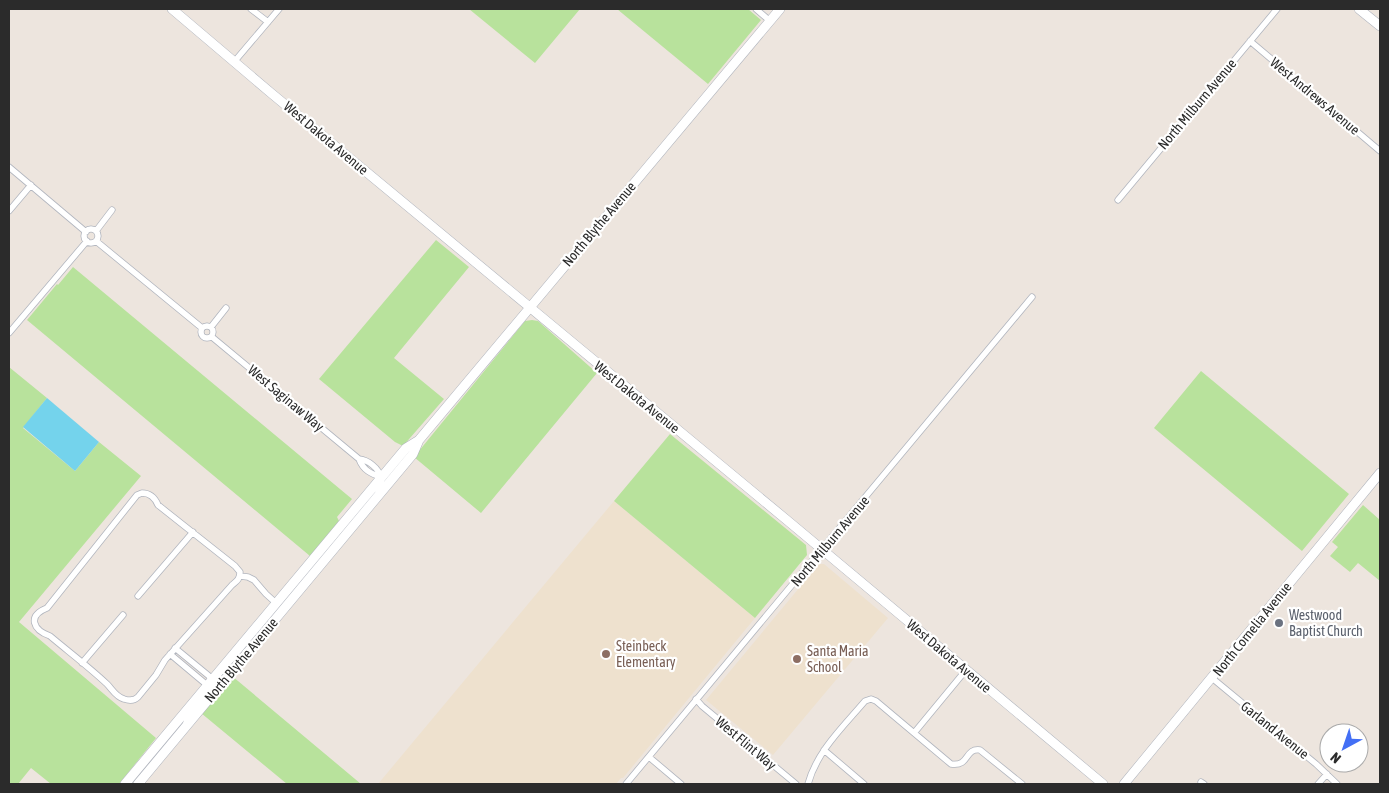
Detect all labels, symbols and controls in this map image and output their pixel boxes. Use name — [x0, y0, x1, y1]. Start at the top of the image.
street label: West Andrews Avenue — [1267, 54, 1363, 138]
street label: North Milburn Avenue — [1155, 56, 1239, 152]
street label: West Dakota Avenue — [281, 98, 371, 178]
street label: North Blythe Avenue — [559, 178, 639, 270]
street label: West Dakota Avenue — [591, 358, 683, 436]
street label: West Saginaw Way — [245, 362, 327, 435]
street label: North Milburn Avenue — [788, 493, 872, 589]
street label: North Cornelia Avenue — [1209, 579, 1295, 679]
place label: Westwood Baptist Church — [1289, 607, 1363, 639]
street label: North Blythe Avenue — [201, 614, 281, 706]
street label: West Dakota Avenue — [904, 616, 994, 696]
marker: Westwood Baptist Church — [1273, 617, 1285, 629]
place label: Steinbeck Elementary — [616, 638, 676, 670]
place label: Santa Maria School — [807, 643, 868, 675]
marker: Steinbeck Elementary — [600, 648, 612, 660]
marker: Santa Maria School — [791, 653, 803, 665]
street label: Garland Avenue — [1238, 698, 1312, 762]
street label: West Flint Way — [712, 713, 780, 773]
north arrow — [1319, 723, 1369, 773]
text: N — [1327, 749, 1344, 767]

